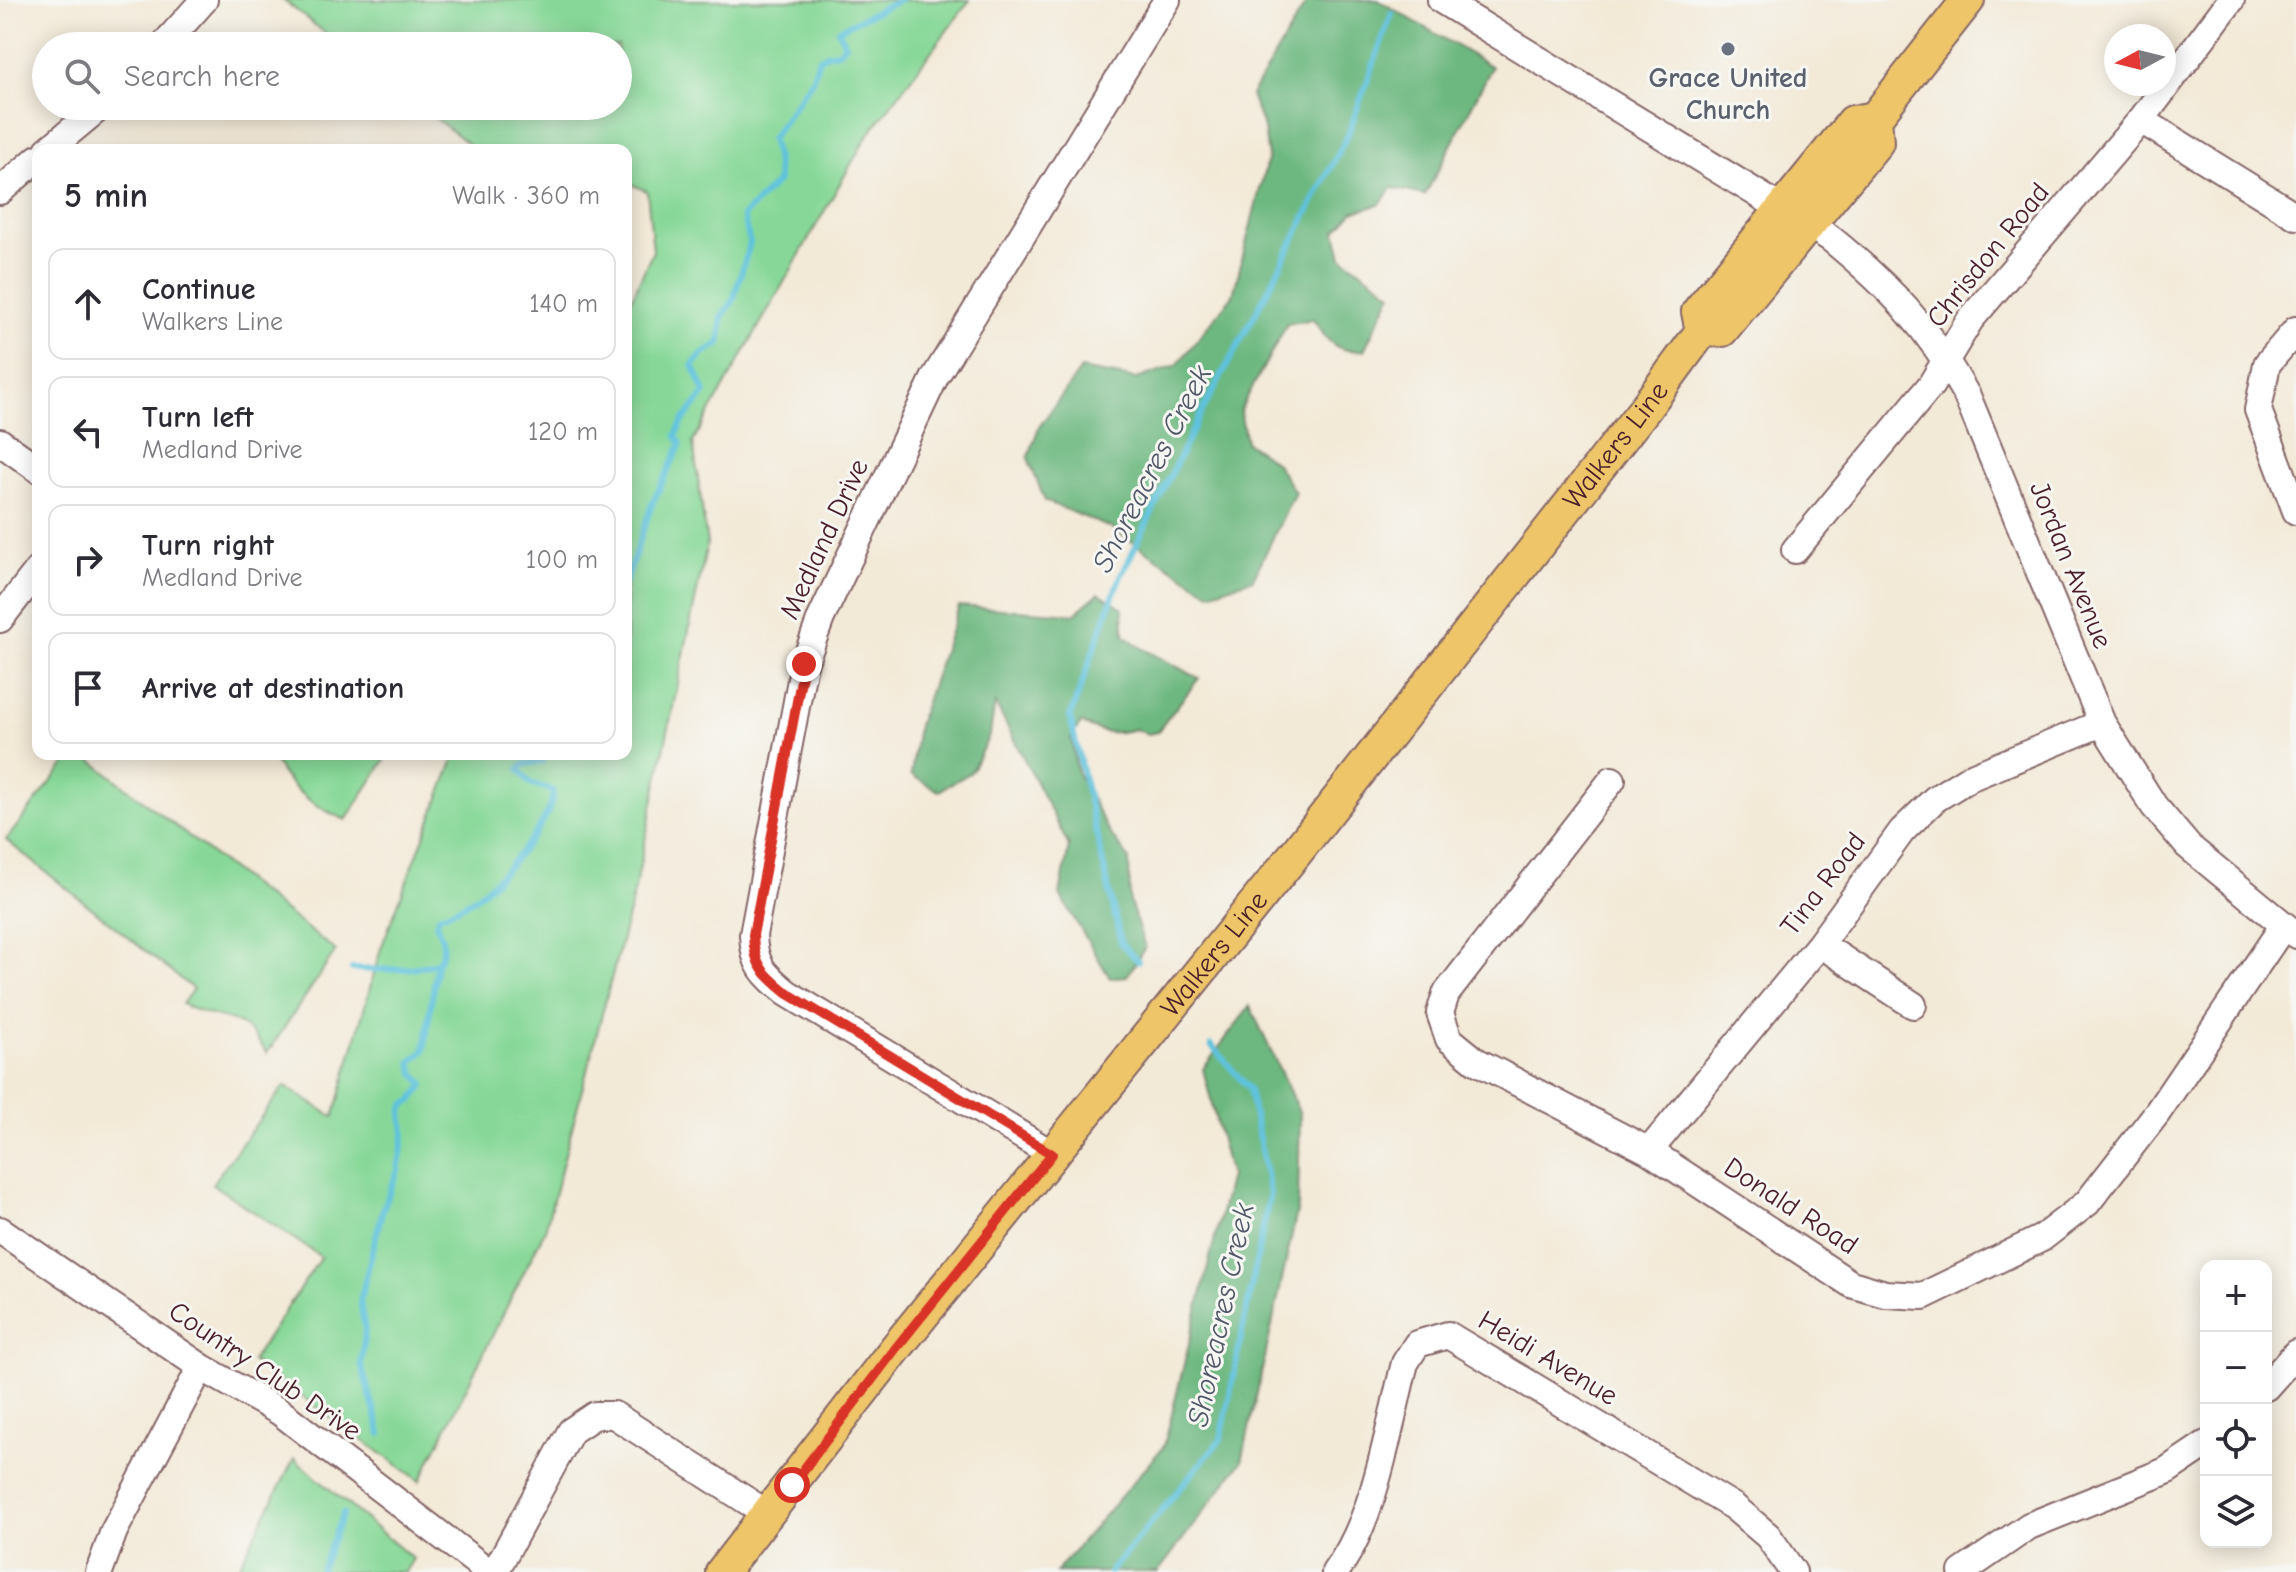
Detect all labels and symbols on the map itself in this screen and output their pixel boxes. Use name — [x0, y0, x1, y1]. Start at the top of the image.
north arrow — [2104, 24, 2176, 96]
marker: Grace United Church — [1719, 40, 1737, 58]
place label: Grace United Church — [1649, 62, 1807, 126]
street label: Chrisdon Road — [1920, 176, 2056, 334]
water label: Shoreacres Creek — [1085, 359, 1219, 578]
street label: Walkers Line — [1556, 376, 1675, 515]
street label: Medland Drive — [773, 454, 875, 624]
street label: Jordan Avenue — [2023, 477, 2119, 653]
route end — [786, 646, 822, 682]
street label: Tina Road — [1774, 826, 1872, 942]
street label: Walkers Line — [1154, 885, 1274, 1023]
street label: Donald Road — [1718, 1151, 1864, 1261]
water label: Shoreacres Creek — [1180, 1200, 1262, 1430]
street label: Country Club Drive — [163, 1295, 367, 1447]
street label: Heidi Avenue — [1473, 1304, 1623, 1412]
route start — [774, 1467, 810, 1503]

